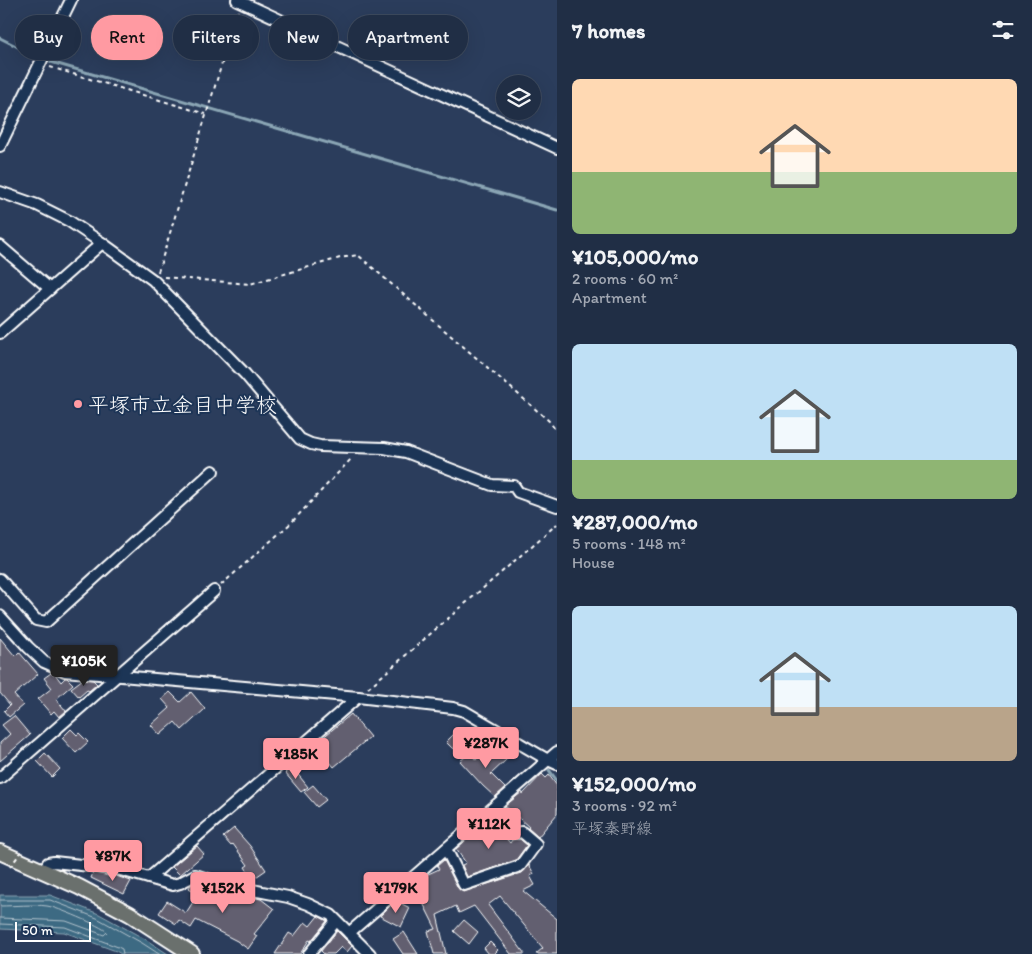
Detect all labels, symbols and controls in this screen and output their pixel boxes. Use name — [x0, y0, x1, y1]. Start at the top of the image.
chip: Buy — [15, 15, 81, 60]
chip: Rent — [91, 15, 163, 60]
chip: Filters — [173, 15, 259, 60]
chip: New — [269, 15, 338, 60]
chip: Apartment — [348, 15, 468, 60]
icon: filters — [989, 16, 1017, 44]
text: 7 homes — [572, 18, 646, 43]
map controls — [496, 75, 541, 120]
button: layers — [496, 75, 541, 120]
icon: home — [750, 111, 840, 201]
text: ¥105,000/mo — [572, 244, 698, 269]
text: 2 rooms · 60 m² — [572, 269, 678, 288]
text: Apartment — [572, 288, 647, 307]
icon: home — [750, 376, 840, 466]
place label: 平塚市立金目中学校 — [88, 392, 277, 417]
marker: 平塚市立金目中学校 — [72, 398, 84, 410]
text: ¥287,000/mo — [572, 509, 698, 534]
text: 5 rooms · 148 m² — [572, 534, 686, 553]
text: House — [572, 553, 615, 572]
icon: home — [750, 639, 840, 729]
pin: ¥105K — [49, 644, 119, 687]
text: ¥105K — [62, 651, 106, 670]
pin: ¥287K — [451, 726, 521, 769]
text: ¥287K — [464, 733, 508, 752]
pin: ¥185K — [261, 738, 331, 780]
text: ¥185K — [274, 744, 318, 763]
text: ¥152,000/mo — [572, 771, 697, 796]
text: 3 rooms · 92 m² — [572, 796, 677, 815]
pin: ¥112K — [454, 808, 524, 850]
text: ¥112K — [468, 814, 510, 833]
text: 平塚秦野線 — [572, 819, 652, 838]
pin: ¥87K — [83, 840, 143, 882]
text: ¥87K — [95, 846, 131, 865]
pin: ¥152K — [188, 872, 258, 914]
pin: ¥179K — [361, 872, 431, 914]
text: ¥152K — [201, 878, 245, 897]
text: ¥179K — [375, 878, 417, 897]
scale bar — [15, 919, 91, 942]
text: 50 m — [22, 922, 53, 939]

